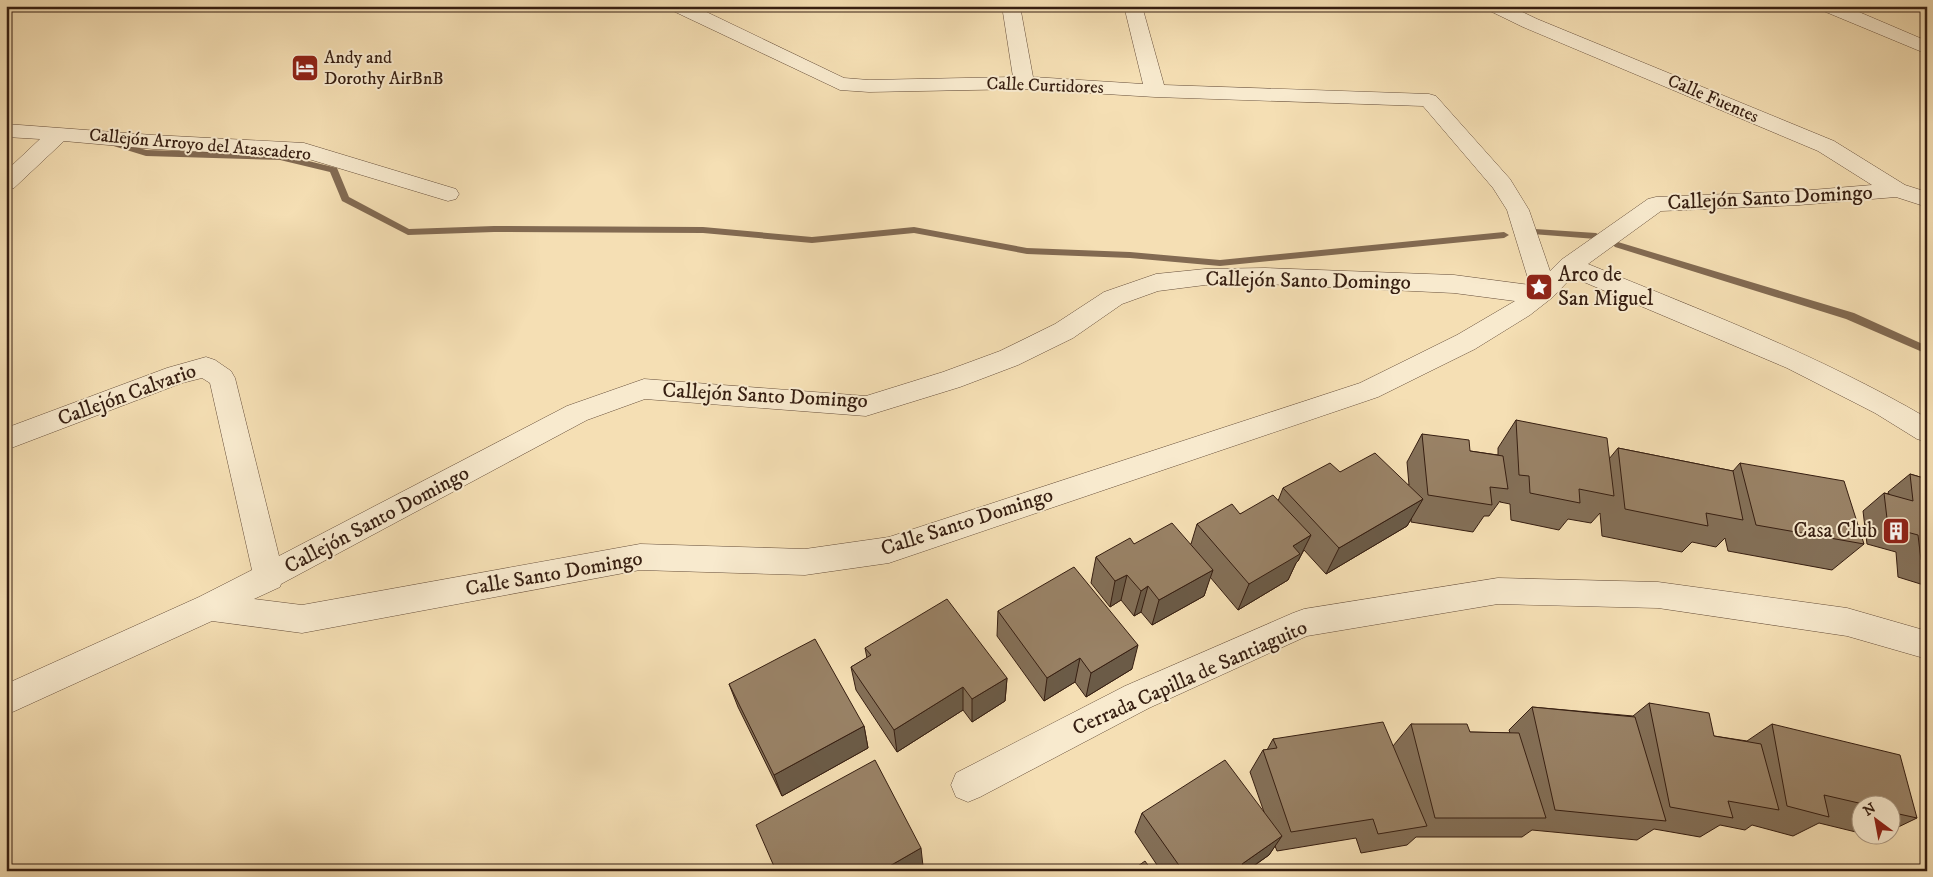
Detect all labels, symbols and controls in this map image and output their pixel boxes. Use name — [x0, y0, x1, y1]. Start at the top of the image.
place label: Andy and Dorothy AirBnB — [324, 47, 444, 90]
hotel icon: Andy and Dorothy AirBnB — [290, 53, 320, 83]
street label: Calle Fuentes — [1664, 70, 1762, 128]
street label: Calle Curtidores — [986, 73, 1104, 99]
street label: Callejón Arroyo del Atascadero — [88, 124, 312, 166]
street label: Callejón Santo Domingo — [1667, 180, 1873, 216]
place label: Arco de San Miguel — [1558, 262, 1654, 312]
street label: Callejón Santo Domingo — [1205, 266, 1411, 296]
place icon: Arco de San Miguel — [1524, 272, 1554, 302]
street label: Callejón Calvario — [54, 358, 200, 432]
street label: Callejón Santo Domingo — [662, 378, 868, 414]
street label: Callejón Santo Domingo — [280, 460, 474, 580]
street label: Calle Santo Domingo — [878, 482, 1056, 562]
building icon: Casa Club — [1881, 516, 1911, 546]
place label: Casa Club — [1794, 518, 1877, 544]
street label: Calle Santo Domingo — [463, 546, 645, 602]
street label: Cerrada Capilla de Santiaguito — [1069, 614, 1311, 742]
north arrow — [1850, 794, 1900, 844]
text: N — [1860, 799, 1880, 821]

